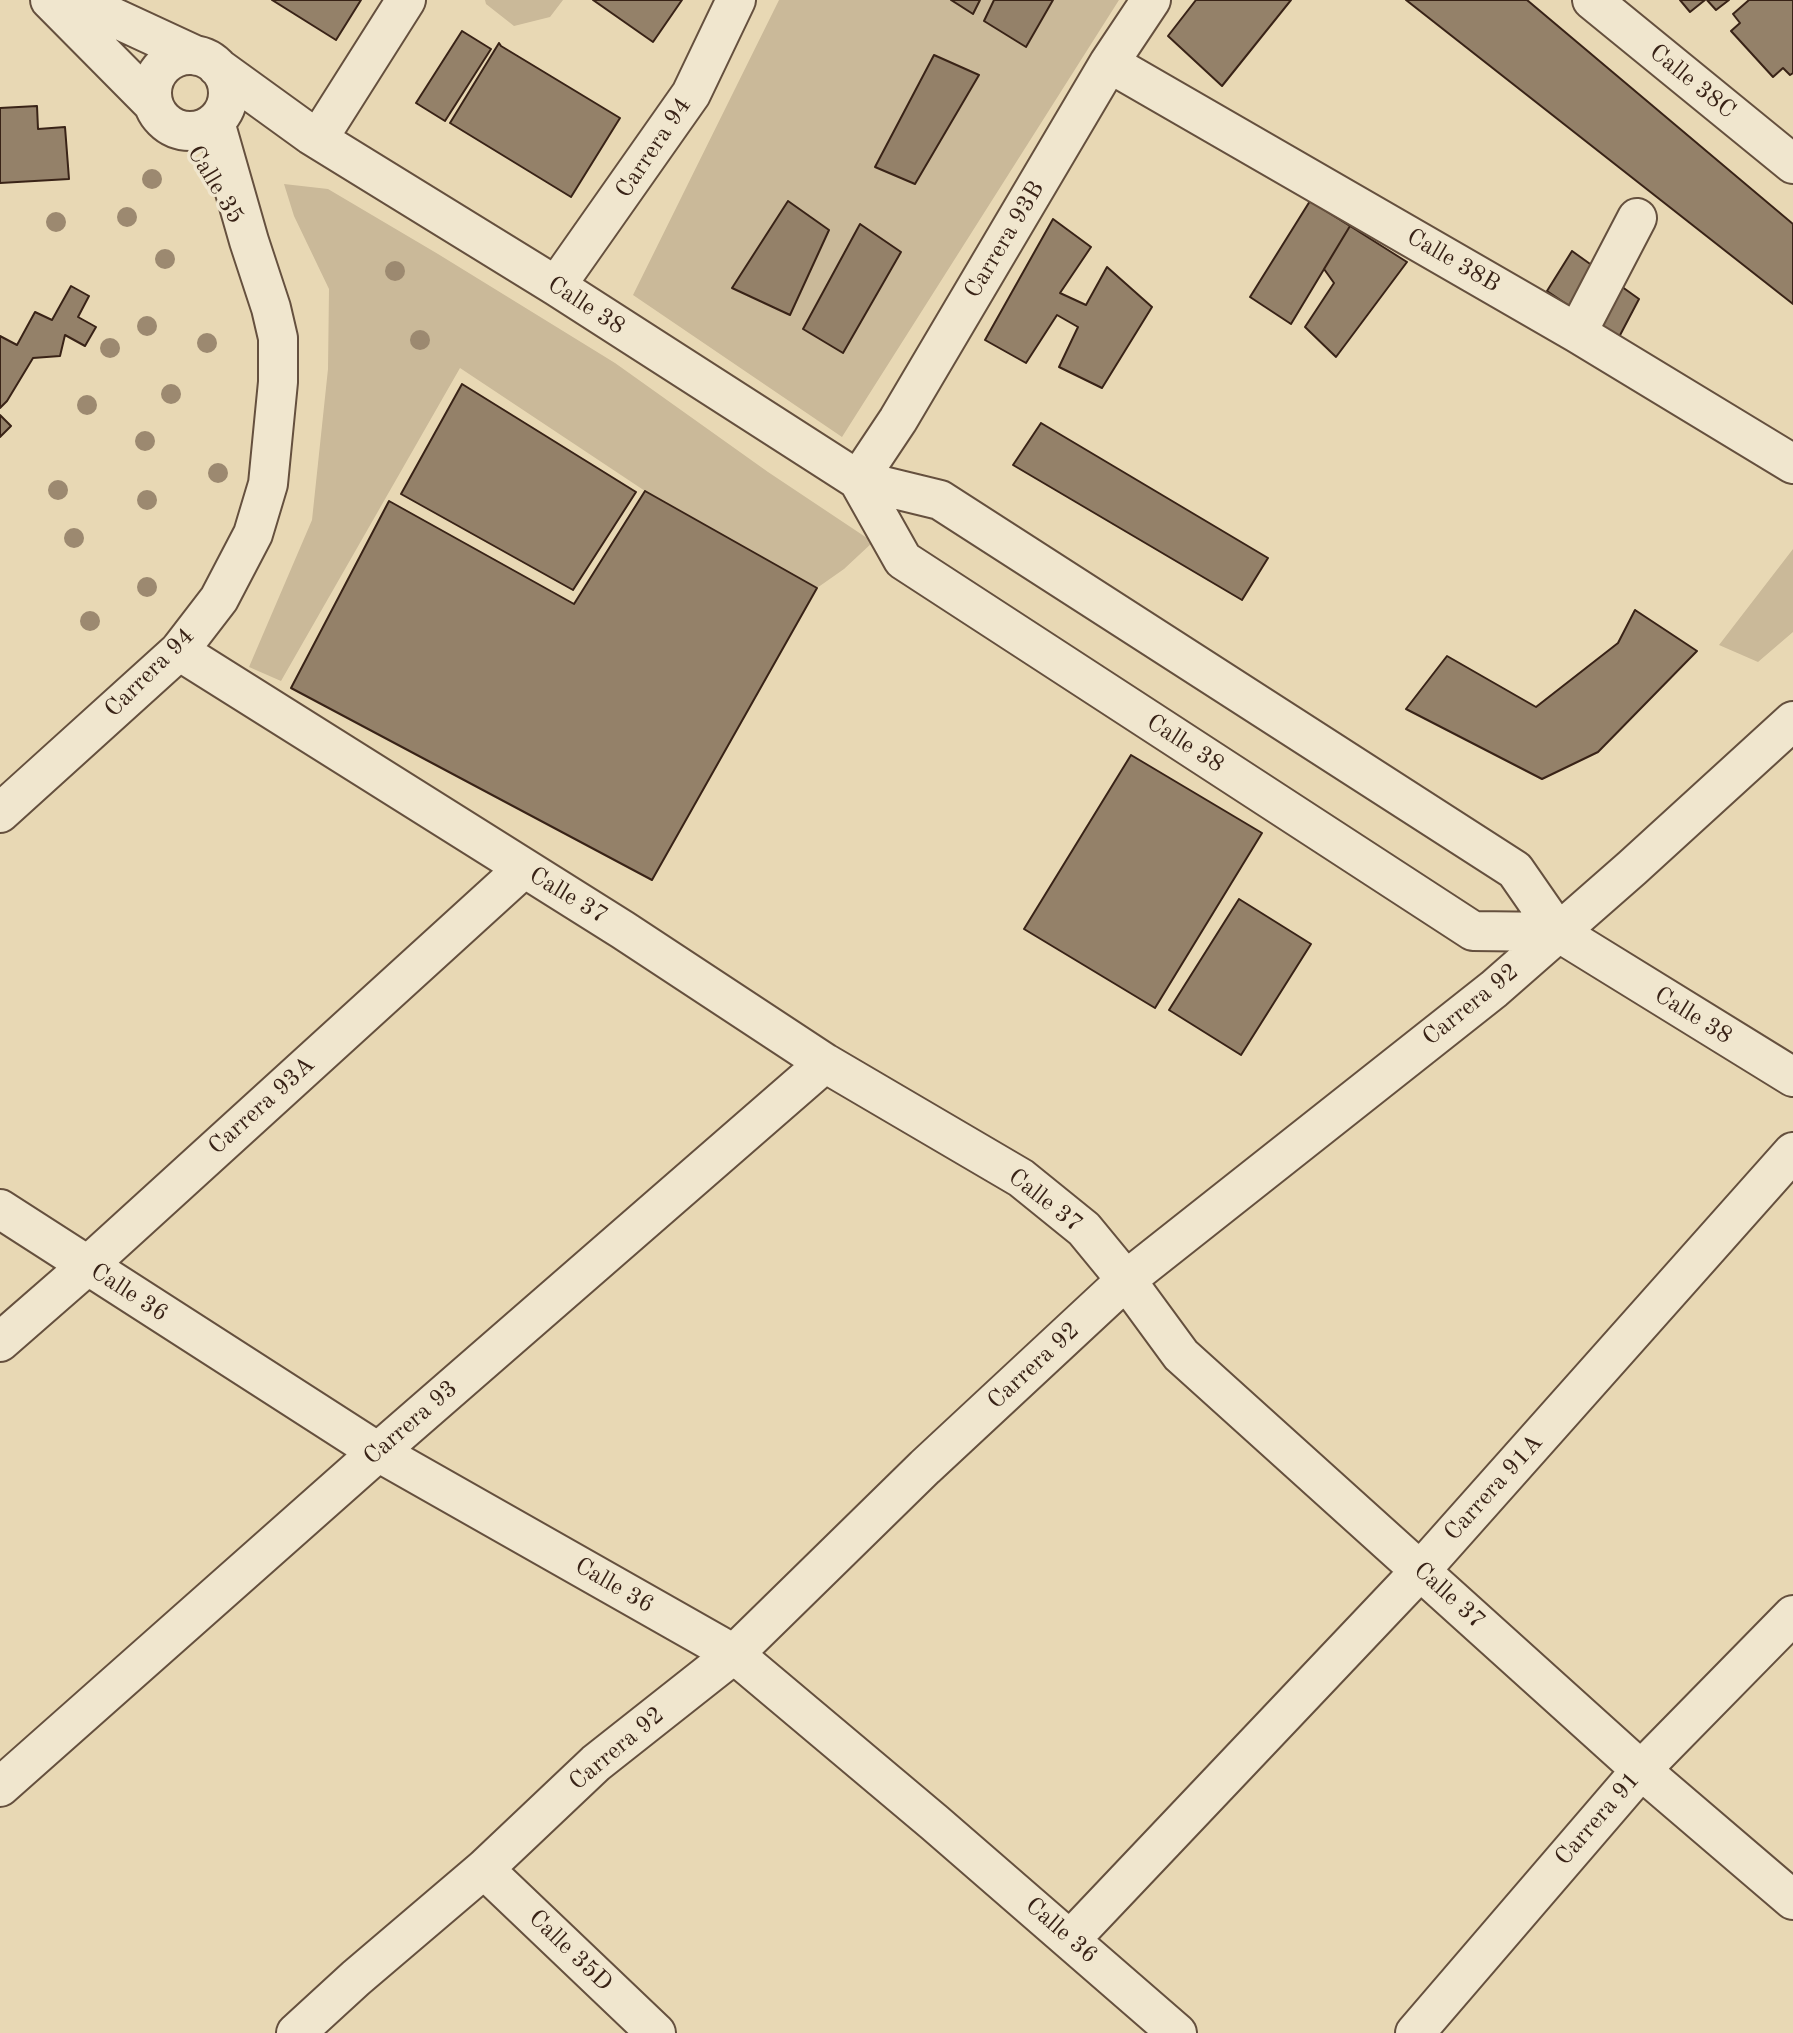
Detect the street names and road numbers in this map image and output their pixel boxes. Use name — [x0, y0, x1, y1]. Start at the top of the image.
street label: Calle 38C — [1643, 39, 1741, 125]
street label: Carrera 94 — [610, 92, 698, 204]
street label: Calle 35 — [180, 141, 250, 229]
street label: Carrera 93B — [959, 176, 1051, 304]
street label: Calle 38B — [1401, 223, 1505, 299]
street label: Calle 38 — [542, 270, 630, 342]
street label: Carrera 94 — [99, 622, 201, 724]
street label: Calle 38 — [1141, 708, 1229, 780]
street label: Calle 37 — [524, 861, 612, 931]
street label: Carrera 92 — [1417, 958, 1525, 1052]
street label: Calle 38 — [1649, 981, 1737, 1051]
street label: Carrera 93A — [203, 1051, 321, 1161]
street label: Calle 37 — [1002, 1163, 1088, 1239]
street label: Calle 36 — [85, 1257, 173, 1329]
street label: Carrera 92 — [982, 1316, 1086, 1416]
street label: Carrera 93 — [358, 1374, 464, 1472]
street label: Carrera 91A — [1439, 1429, 1549, 1547]
street label: Calle 36 — [569, 1552, 659, 1620]
street label: Calle 37 — [1407, 1556, 1491, 1636]
street label: Carrera 92 — [564, 1701, 670, 1797]
street label: Carrera 91 — [1549, 1766, 1647, 1872]
street label: Calle 36 — [1019, 1892, 1103, 1970]
street label: Calle 35D — [522, 1904, 618, 1998]

